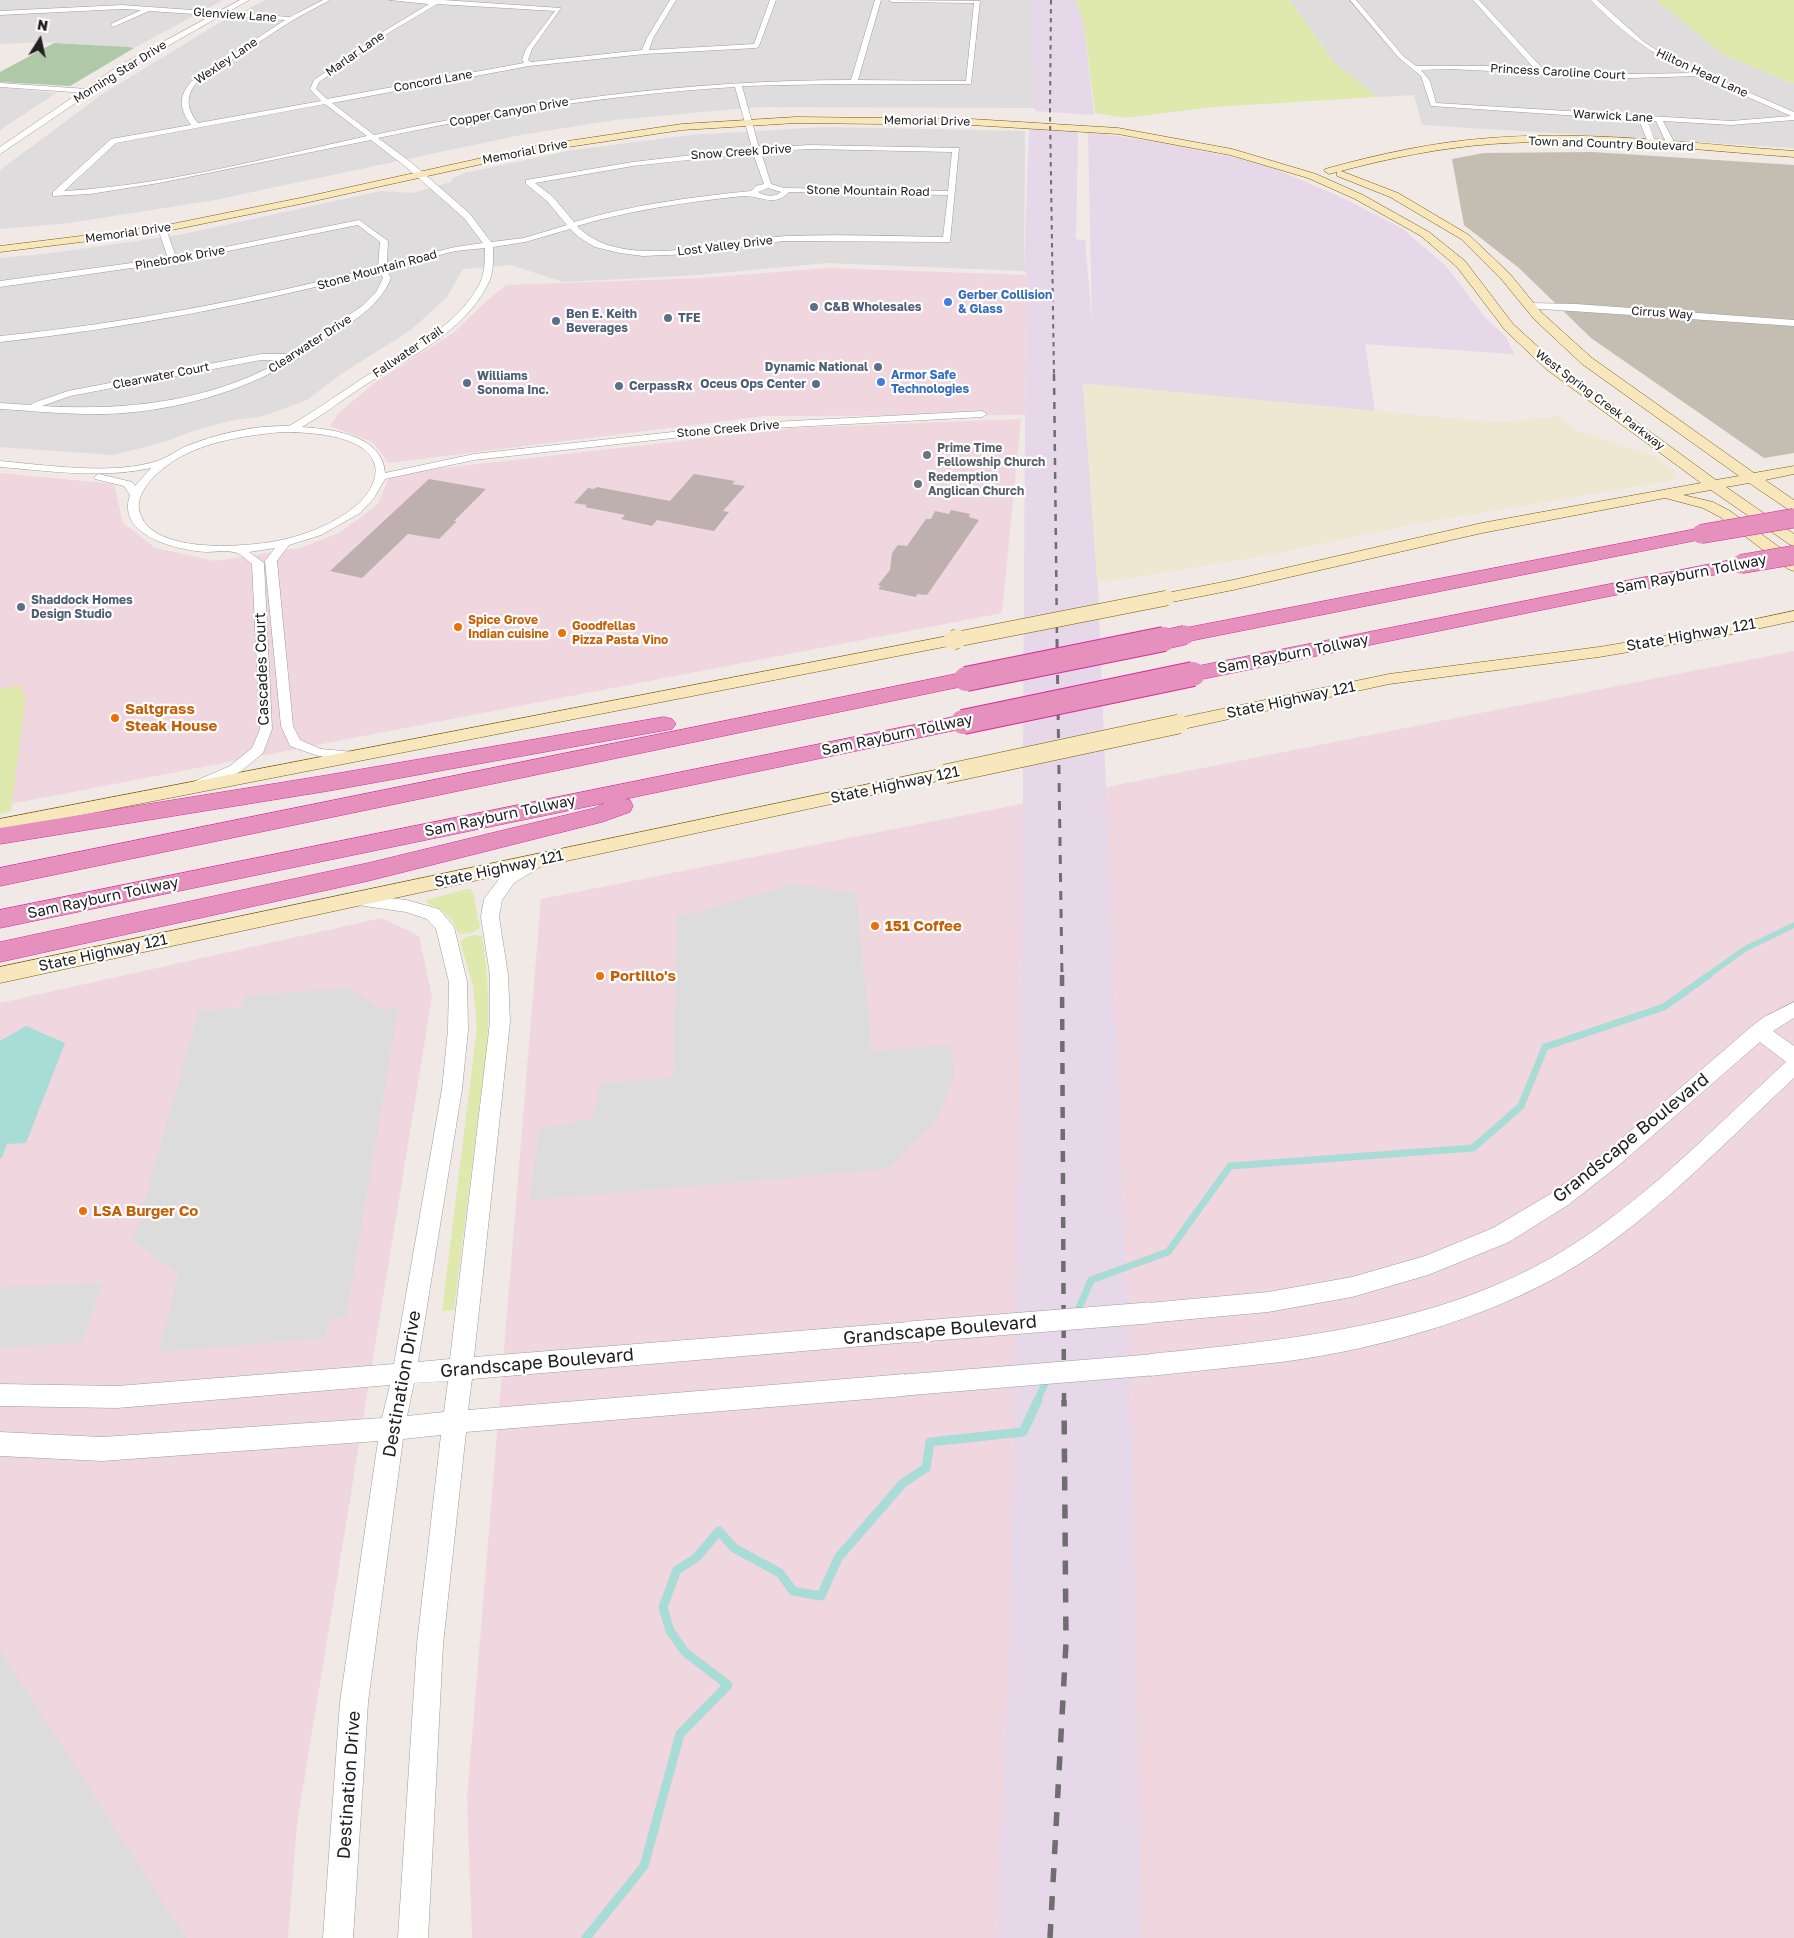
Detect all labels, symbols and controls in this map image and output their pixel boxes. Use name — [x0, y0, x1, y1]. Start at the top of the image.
street label: Glenview Lane — [193, 5, 277, 25]
north arrow — [15, 15, 65, 65]
text: N — [36, 15, 49, 34]
street label: Marlar Lane — [323, 29, 387, 79]
street label: Wexley Lane — [192, 35, 260, 87]
street label: Morning Star Drive — [71, 38, 169, 106]
street label: Hilton Head Lane — [1654, 45, 1750, 101]
street label: Princess Caroline Court — [1490, 61, 1626, 83]
street label: Concord Lane — [393, 67, 473, 95]
street label: Copper Canyon Drive — [448, 94, 570, 130]
street label: Warwick Lane — [1573, 107, 1653, 125]
street label: Memorial Drive — [884, 113, 970, 129]
street label: Town and Country Boulevard — [1528, 134, 1694, 154]
street label: Memorial Drive — [481, 137, 569, 167]
street label: Snow Creek Drive — [690, 141, 792, 163]
street label: Stone Mountain Road — [806, 183, 930, 199]
street label: Memorial Drive — [84, 220, 172, 246]
street label: Lost Valley Drive — [677, 233, 773, 259]
street label: Pinebrook Drive — [134, 243, 226, 273]
street label: Stone Mountain Road — [316, 247, 438, 293]
place label: Gerber Collision & Glass — [958, 288, 1052, 316]
marker: Gerber Collision & Glass — [942, 296, 954, 308]
place label: C&B Wholesales — [824, 300, 921, 314]
marker: C&B Wholesales — [808, 301, 820, 313]
street label: Cirrus Way — [1631, 304, 1693, 322]
place label: Ben E. Keith Beverages — [566, 307, 637, 335]
place label: TFE — [678, 311, 700, 325]
street label: Clearwater Drive — [266, 312, 354, 376]
marker: TFE — [662, 312, 674, 324]
marker: Ben E. Keith Beverages — [550, 315, 562, 327]
street label: Fallwater Trail — [370, 323, 446, 381]
street label: West Spring Creek Parkway — [1533, 347, 1667, 453]
street label: Clearwater Court — [111, 360, 211, 392]
place label: Dynamic National — [765, 360, 868, 374]
marker: Dynamic National — [872, 361, 884, 373]
place label: Armor Safe Technologies — [891, 368, 969, 396]
place label: Williams Sonoma Inc. — [477, 369, 549, 397]
marker: Armor Safe Technologies — [875, 376, 887, 388]
marker: Williams Sonoma Inc. — [461, 377, 473, 389]
place label: Oceus Ops Center — [700, 377, 806, 391]
marker: Oceus Ops Center — [810, 378, 822, 390]
place label: CerpassRx — [629, 379, 693, 393]
marker: CerpassRx — [613, 380, 625, 392]
street label: Stone Creek Drive — [676, 417, 780, 441]
place label: Prime Time Fellowship Church — [937, 441, 1045, 469]
marker: Prime Time Fellowship Church — [921, 449, 933, 461]
place label: Redemption Anglican Church — [928, 470, 1024, 498]
marker: Redemption Anglican Church — [912, 478, 924, 490]
street label: Sam Rayburn Tollway — [1614, 551, 1768, 597]
place label: Shaddock Homes Design Studio — [31, 593, 133, 621]
marker: Shaddock Homes Design Studio — [15, 601, 27, 613]
street label: Cascades Court — [251, 612, 273, 726]
place label: Spice Grove Indian cuisine — [468, 613, 549, 641]
street label: State Highway 121 — [1625, 615, 1757, 655]
place label: Goodfellas Pizza Pasta Vino — [572, 619, 668, 647]
marker: Spice Grove Indian cuisine — [452, 621, 464, 633]
marker: Goodfellas Pizza Pasta Vino — [556, 627, 568, 639]
street label: Sam Rayburn Tollway — [1216, 631, 1370, 677]
street label: State Highway 121 — [1225, 678, 1357, 722]
place label: Saltgrass Steak House — [125, 700, 217, 735]
street label: Sam Rayburn Tollway — [820, 710, 974, 760]
marker: Saltgrass Steak House — [109, 712, 121, 724]
street label: State Highway 121 — [829, 763, 961, 807]
street label: Sam Rayburn Tollway — [423, 791, 577, 841]
street label: State Highway 121 — [433, 847, 565, 891]
street label: Sam Rayburn Tollway — [26, 873, 180, 923]
place label: 151 Coffee — [885, 917, 962, 935]
marker: 151 Coffee — [869, 920, 881, 932]
street label: State Highway 121 — [37, 931, 169, 975]
place label: Portillo's — [610, 967, 676, 985]
marker: Portillo's — [594, 970, 606, 982]
street label: Grandscape Boulevard — [1549, 1068, 1713, 1208]
place label: LSA Burger Co — [93, 1202, 198, 1220]
marker: LSA Burger Co — [77, 1205, 89, 1217]
street label: Destination Drive — [378, 1309, 426, 1459]
street label: Grandscape Boulevard — [842, 1311, 1038, 1349]
street label: Grandscape Boulevard — [439, 1344, 635, 1382]
street label: Destination Drive — [333, 1710, 365, 1860]

